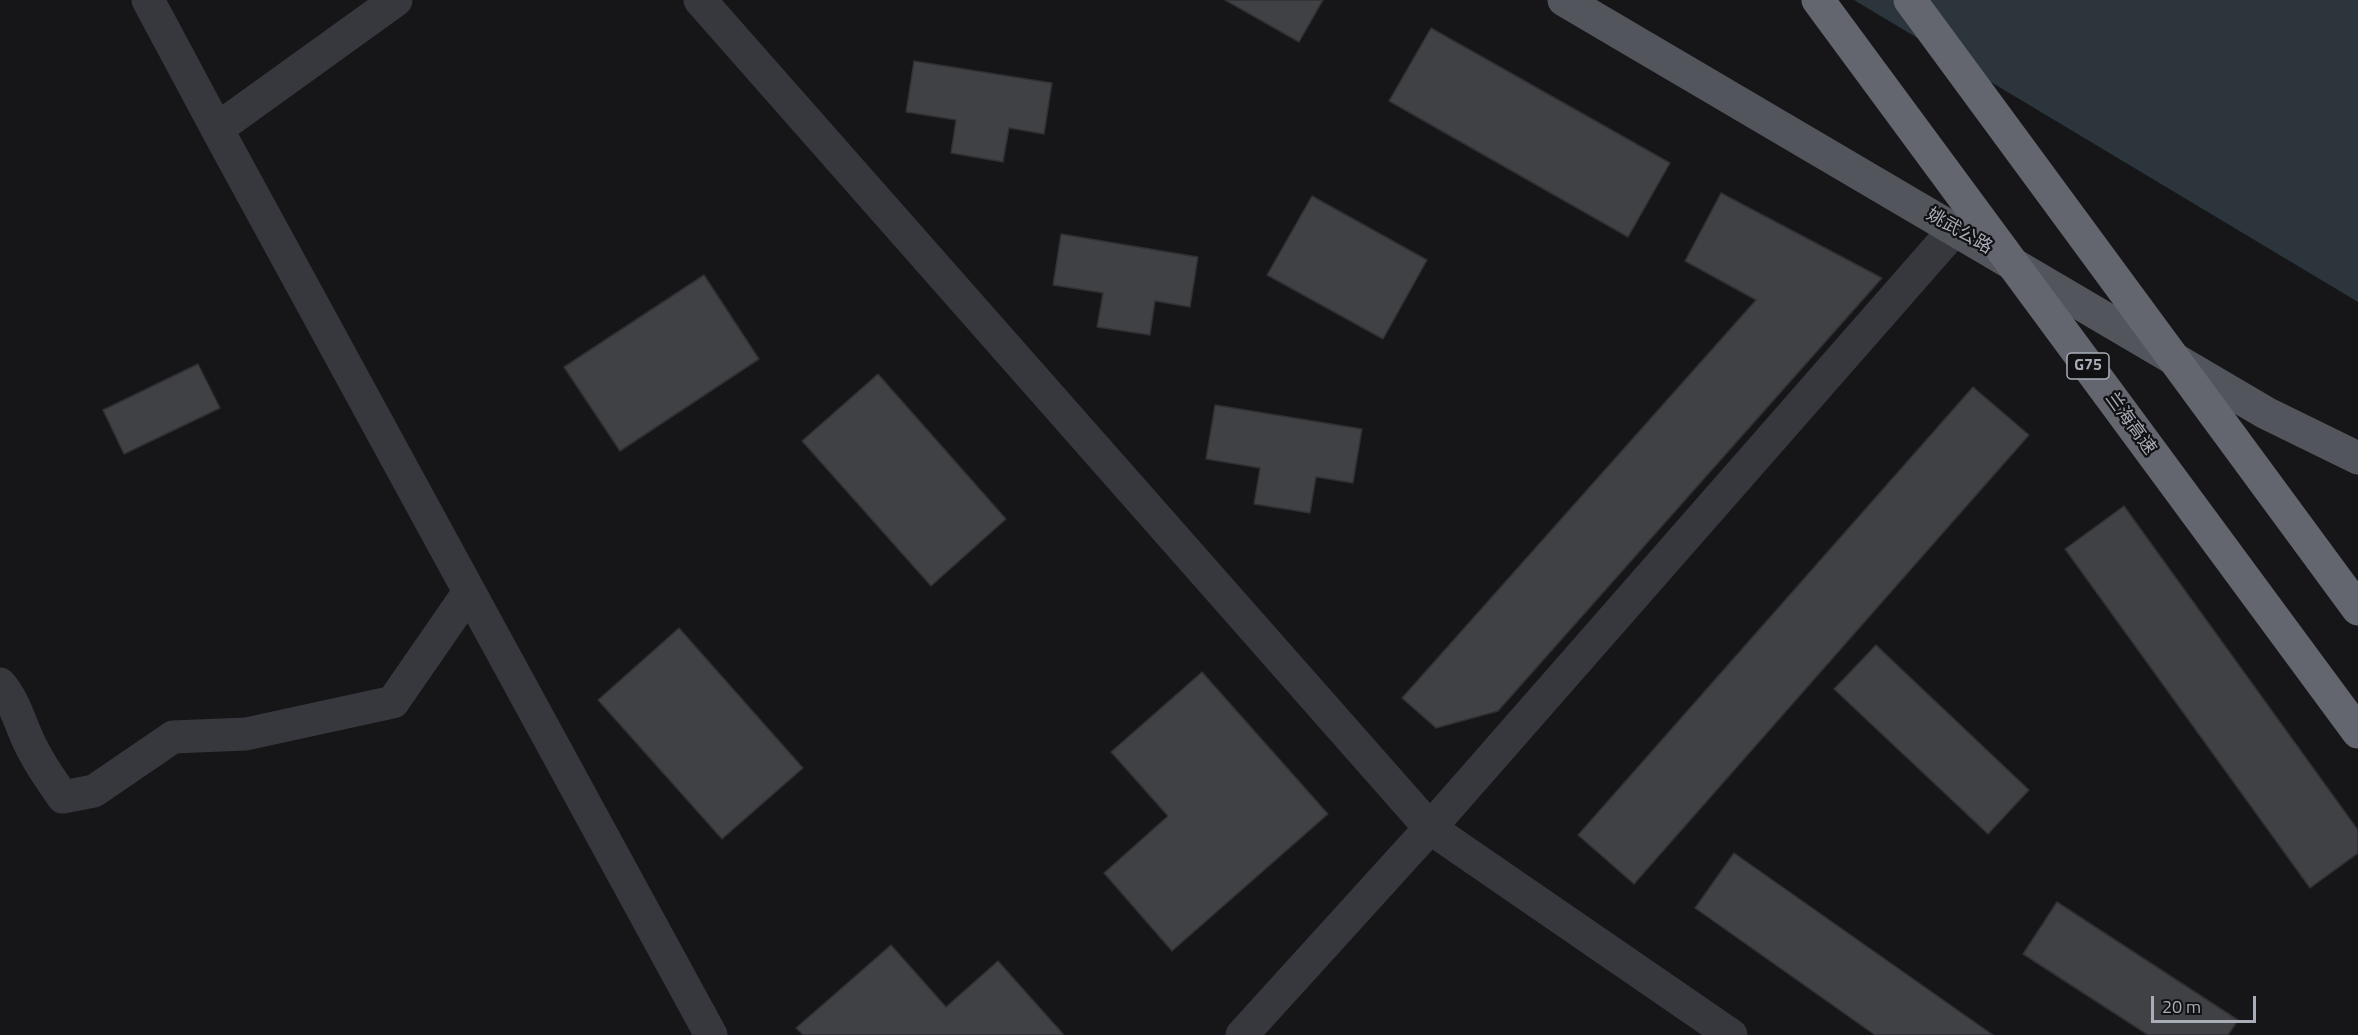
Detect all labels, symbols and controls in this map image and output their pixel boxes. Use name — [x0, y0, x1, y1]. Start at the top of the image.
street label: 姚武公路 — [1922, 205, 1996, 259]
road number: G75 — [2067, 353, 2109, 379]
street label: 兰海高速 — [2100, 389, 2160, 459]
scale bar — [2154, 984, 2259, 1022]
text: 20 m — [2162, 993, 2201, 1020]

